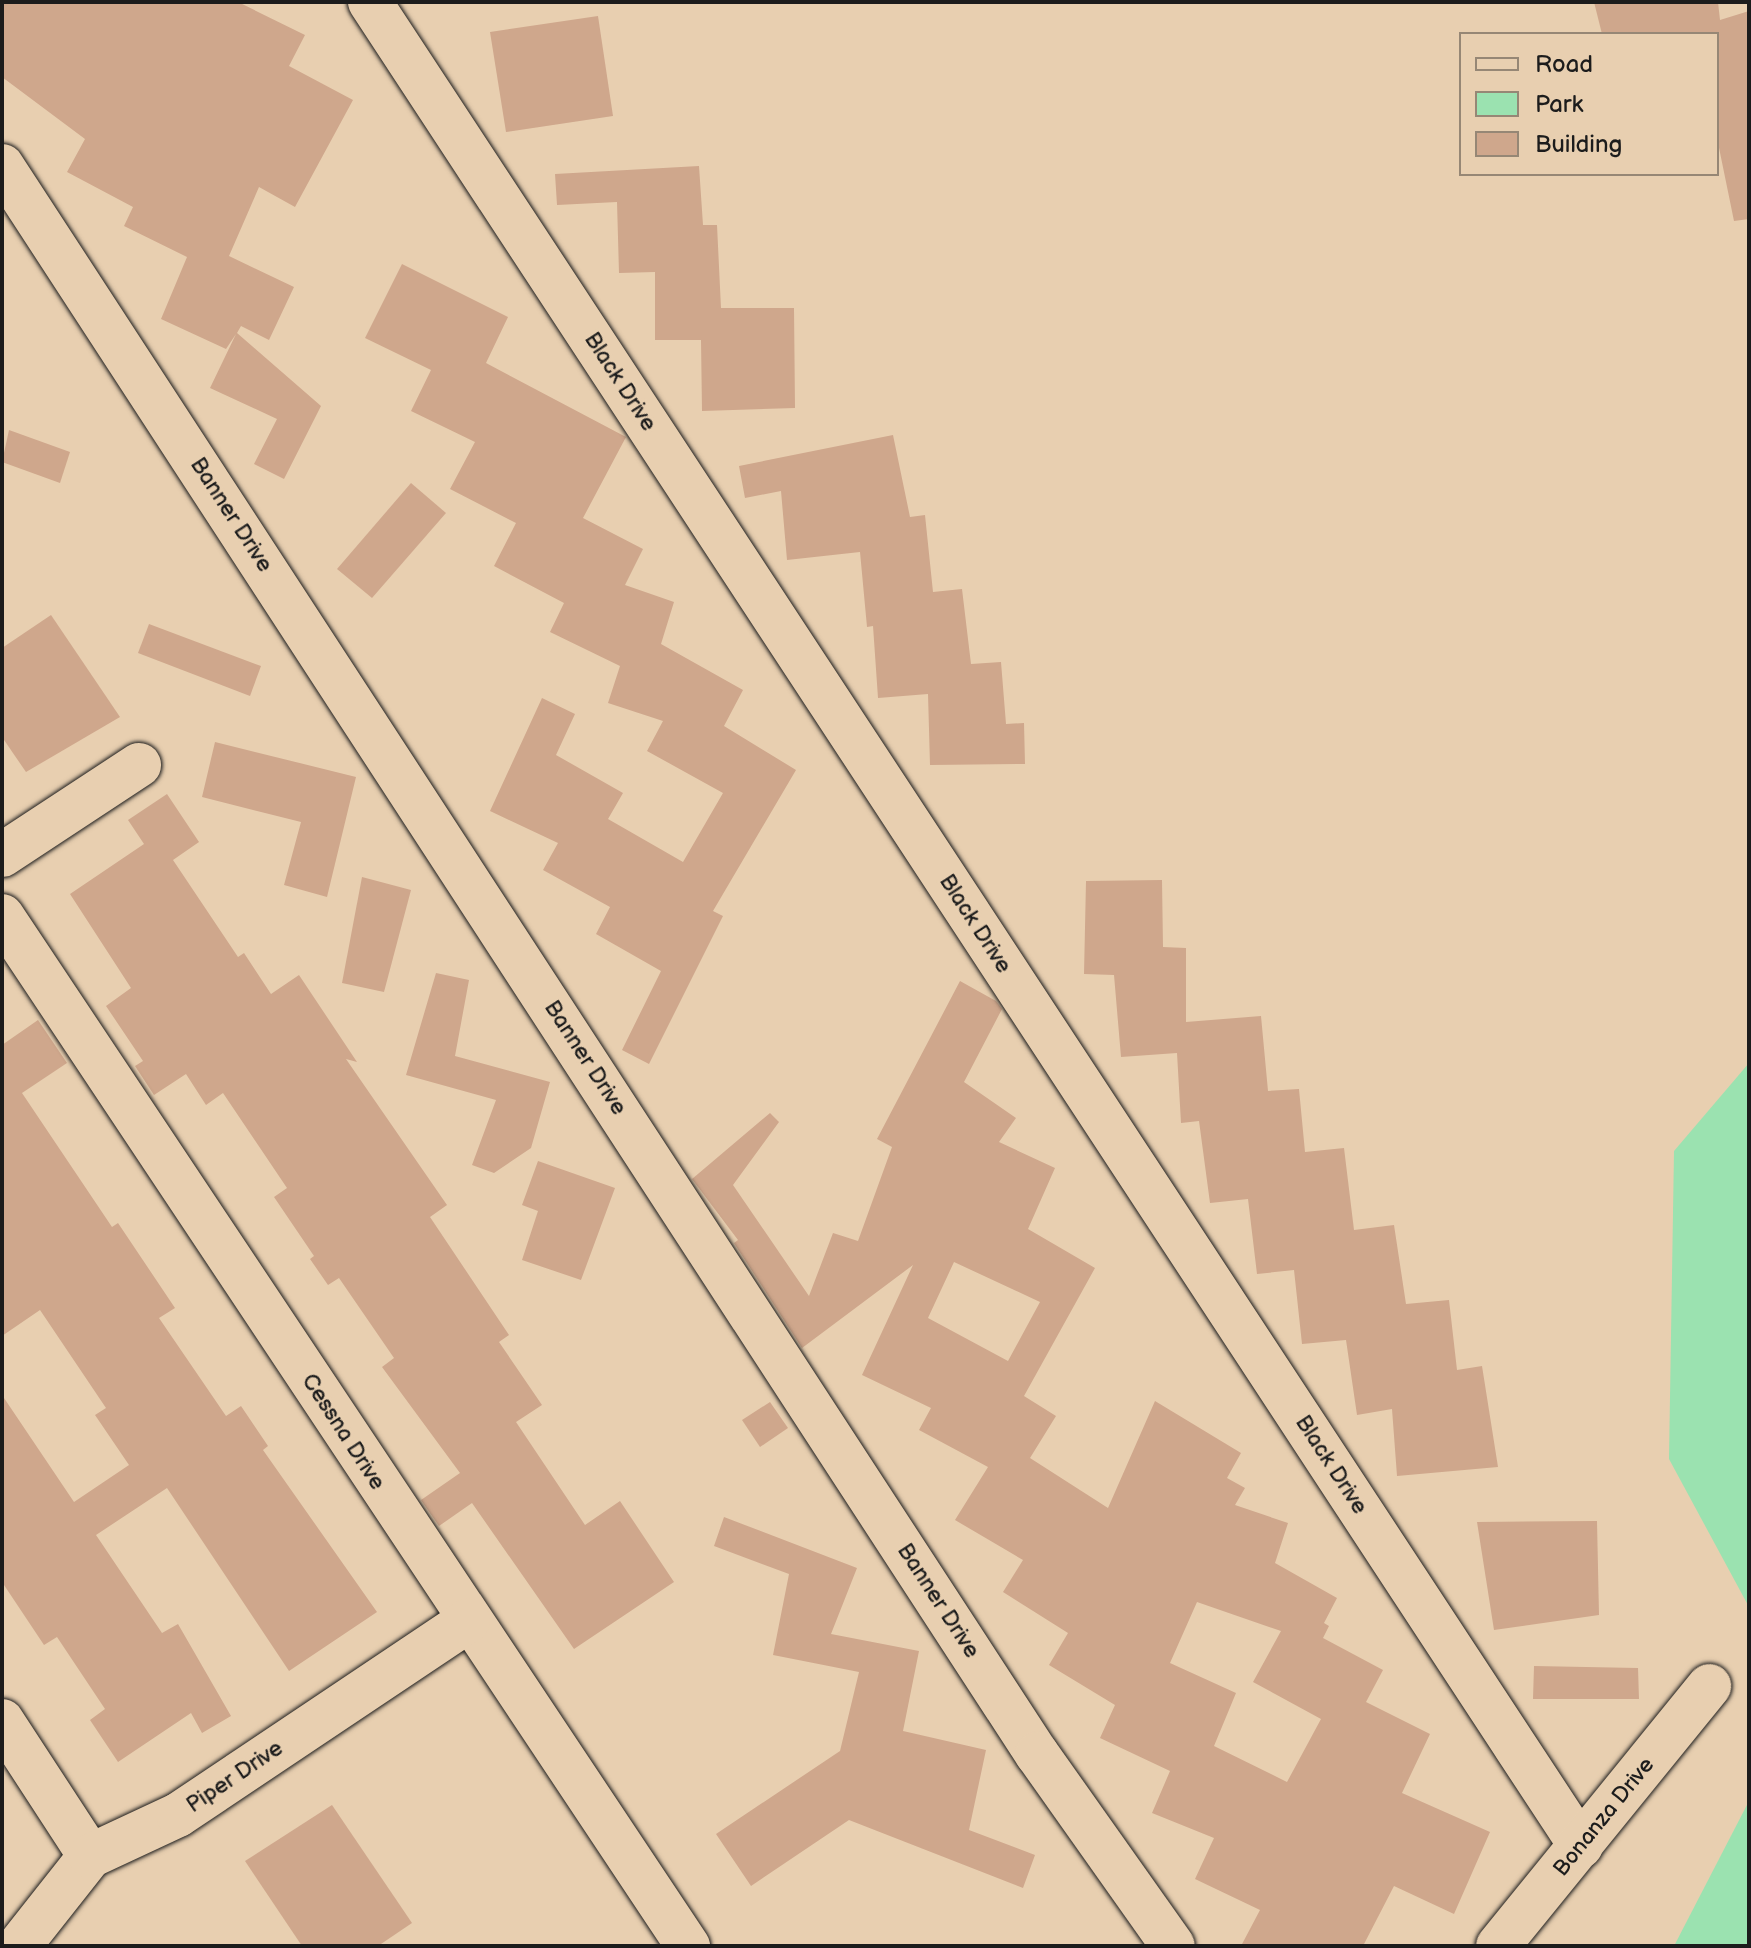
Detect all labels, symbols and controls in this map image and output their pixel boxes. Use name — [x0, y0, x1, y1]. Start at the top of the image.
legend — [1459, 32, 1719, 176]
text: Road — [1535, 50, 1593, 79]
text: Park — [1535, 90, 1583, 119]
text: Building — [1535, 130, 1622, 159]
street label: Black Drive — [578, 328, 662, 436]
street label: Banner Drive — [184, 453, 278, 577]
street label: Black Drive — [933, 870, 1017, 978]
street label: Banner Drive — [538, 996, 632, 1120]
street label: Cessna Drive — [296, 1369, 390, 1495]
street label: Black Drive — [1289, 1411, 1373, 1519]
street label: Banner Drive — [891, 1539, 985, 1663]
street label: Piper Drive — [182, 1735, 288, 1819]
street label: Bonanza Drive — [1548, 1752, 1660, 1882]

